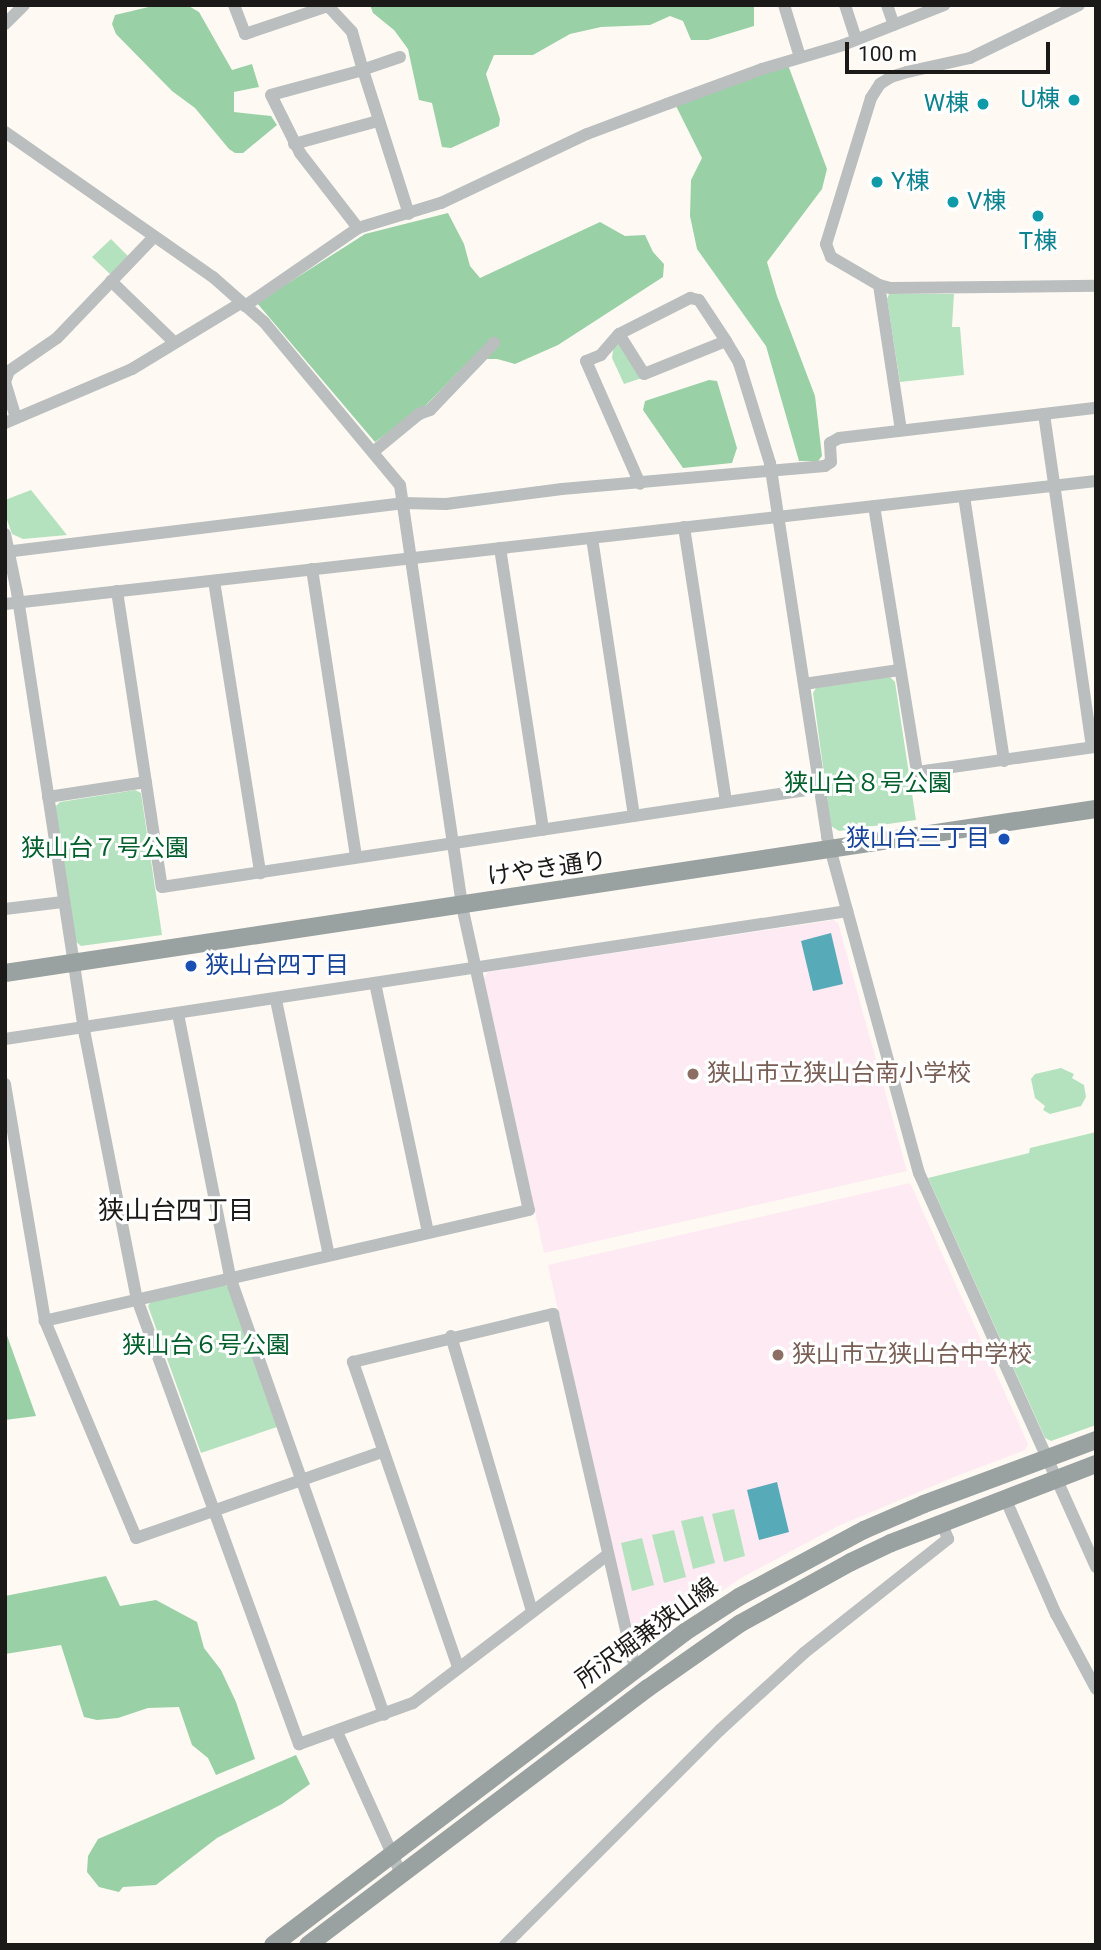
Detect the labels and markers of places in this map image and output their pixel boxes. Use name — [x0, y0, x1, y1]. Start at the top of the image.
place label: U棟 — [1020, 86, 1060, 114]
place label: W棟 — [924, 90, 969, 118]
marker: U棟 — [1066, 92, 1082, 108]
marker: W棟 — [975, 96, 991, 112]
place label: Y棟 — [891, 168, 929, 196]
marker: Y棟 — [869, 174, 885, 190]
place label: V棟 — [967, 188, 1006, 216]
marker: V棟 — [945, 194, 961, 210]
marker: T棟 — [1030, 208, 1046, 224]
place label: T棟 — [1019, 228, 1057, 256]
place label: 狭山台三丁目 — [846, 825, 990, 853]
marker: 狭山台三丁目 — [996, 831, 1012, 847]
place label: 狭山台四丁目 — [205, 952, 349, 980]
marker: 狭山台四丁目 — [183, 958, 199, 974]
place label: 狭山市立狭山台南小学校 — [707, 1060, 971, 1088]
marker: 狭山市立狭山台南小学校 — [685, 1066, 701, 1082]
place label: 狭山市立狭山台中学校 — [792, 1341, 1032, 1369]
marker: 狭山市立狭山台中学校 — [770, 1347, 786, 1363]

